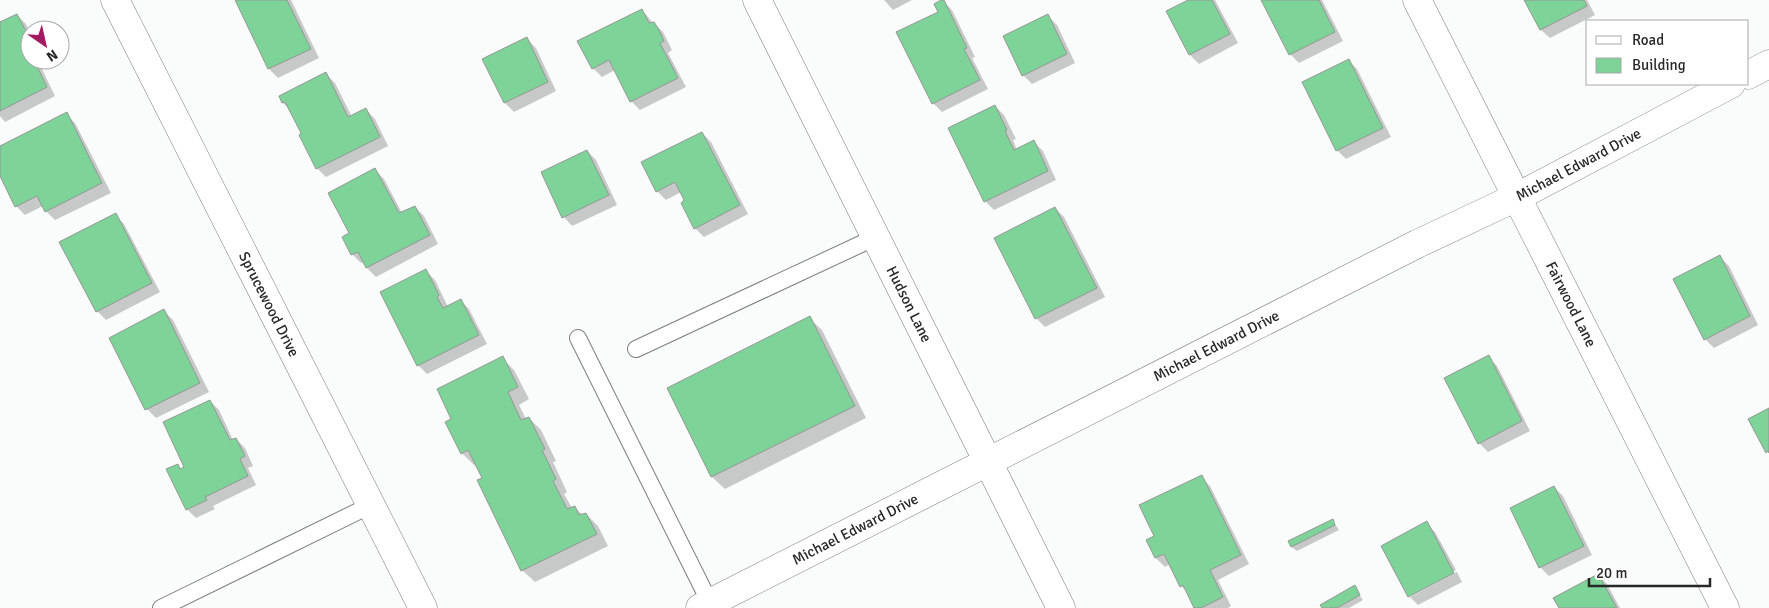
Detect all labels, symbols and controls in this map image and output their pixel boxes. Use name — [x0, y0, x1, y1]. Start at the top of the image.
north arrow — [20, 20, 70, 70]
legend — [1586, 20, 1749, 85]
text: Road — [1632, 31, 1664, 49]
text: N — [43, 46, 61, 65]
text: Building — [1632, 56, 1686, 74]
street label: Michael Edward Drive — [1513, 124, 1644, 205]
street label: Sprucewood Drive — [235, 249, 303, 360]
street label: Fairwood Lane — [1542, 258, 1600, 350]
street label: Hudson Lane — [882, 263, 936, 345]
street label: Michael Edward Drive — [1150, 306, 1282, 385]
street label: Michael Edward Drive — [789, 490, 921, 569]
scale bar — [1589, 556, 1710, 588]
text: 20 m — [1596, 564, 1627, 582]

